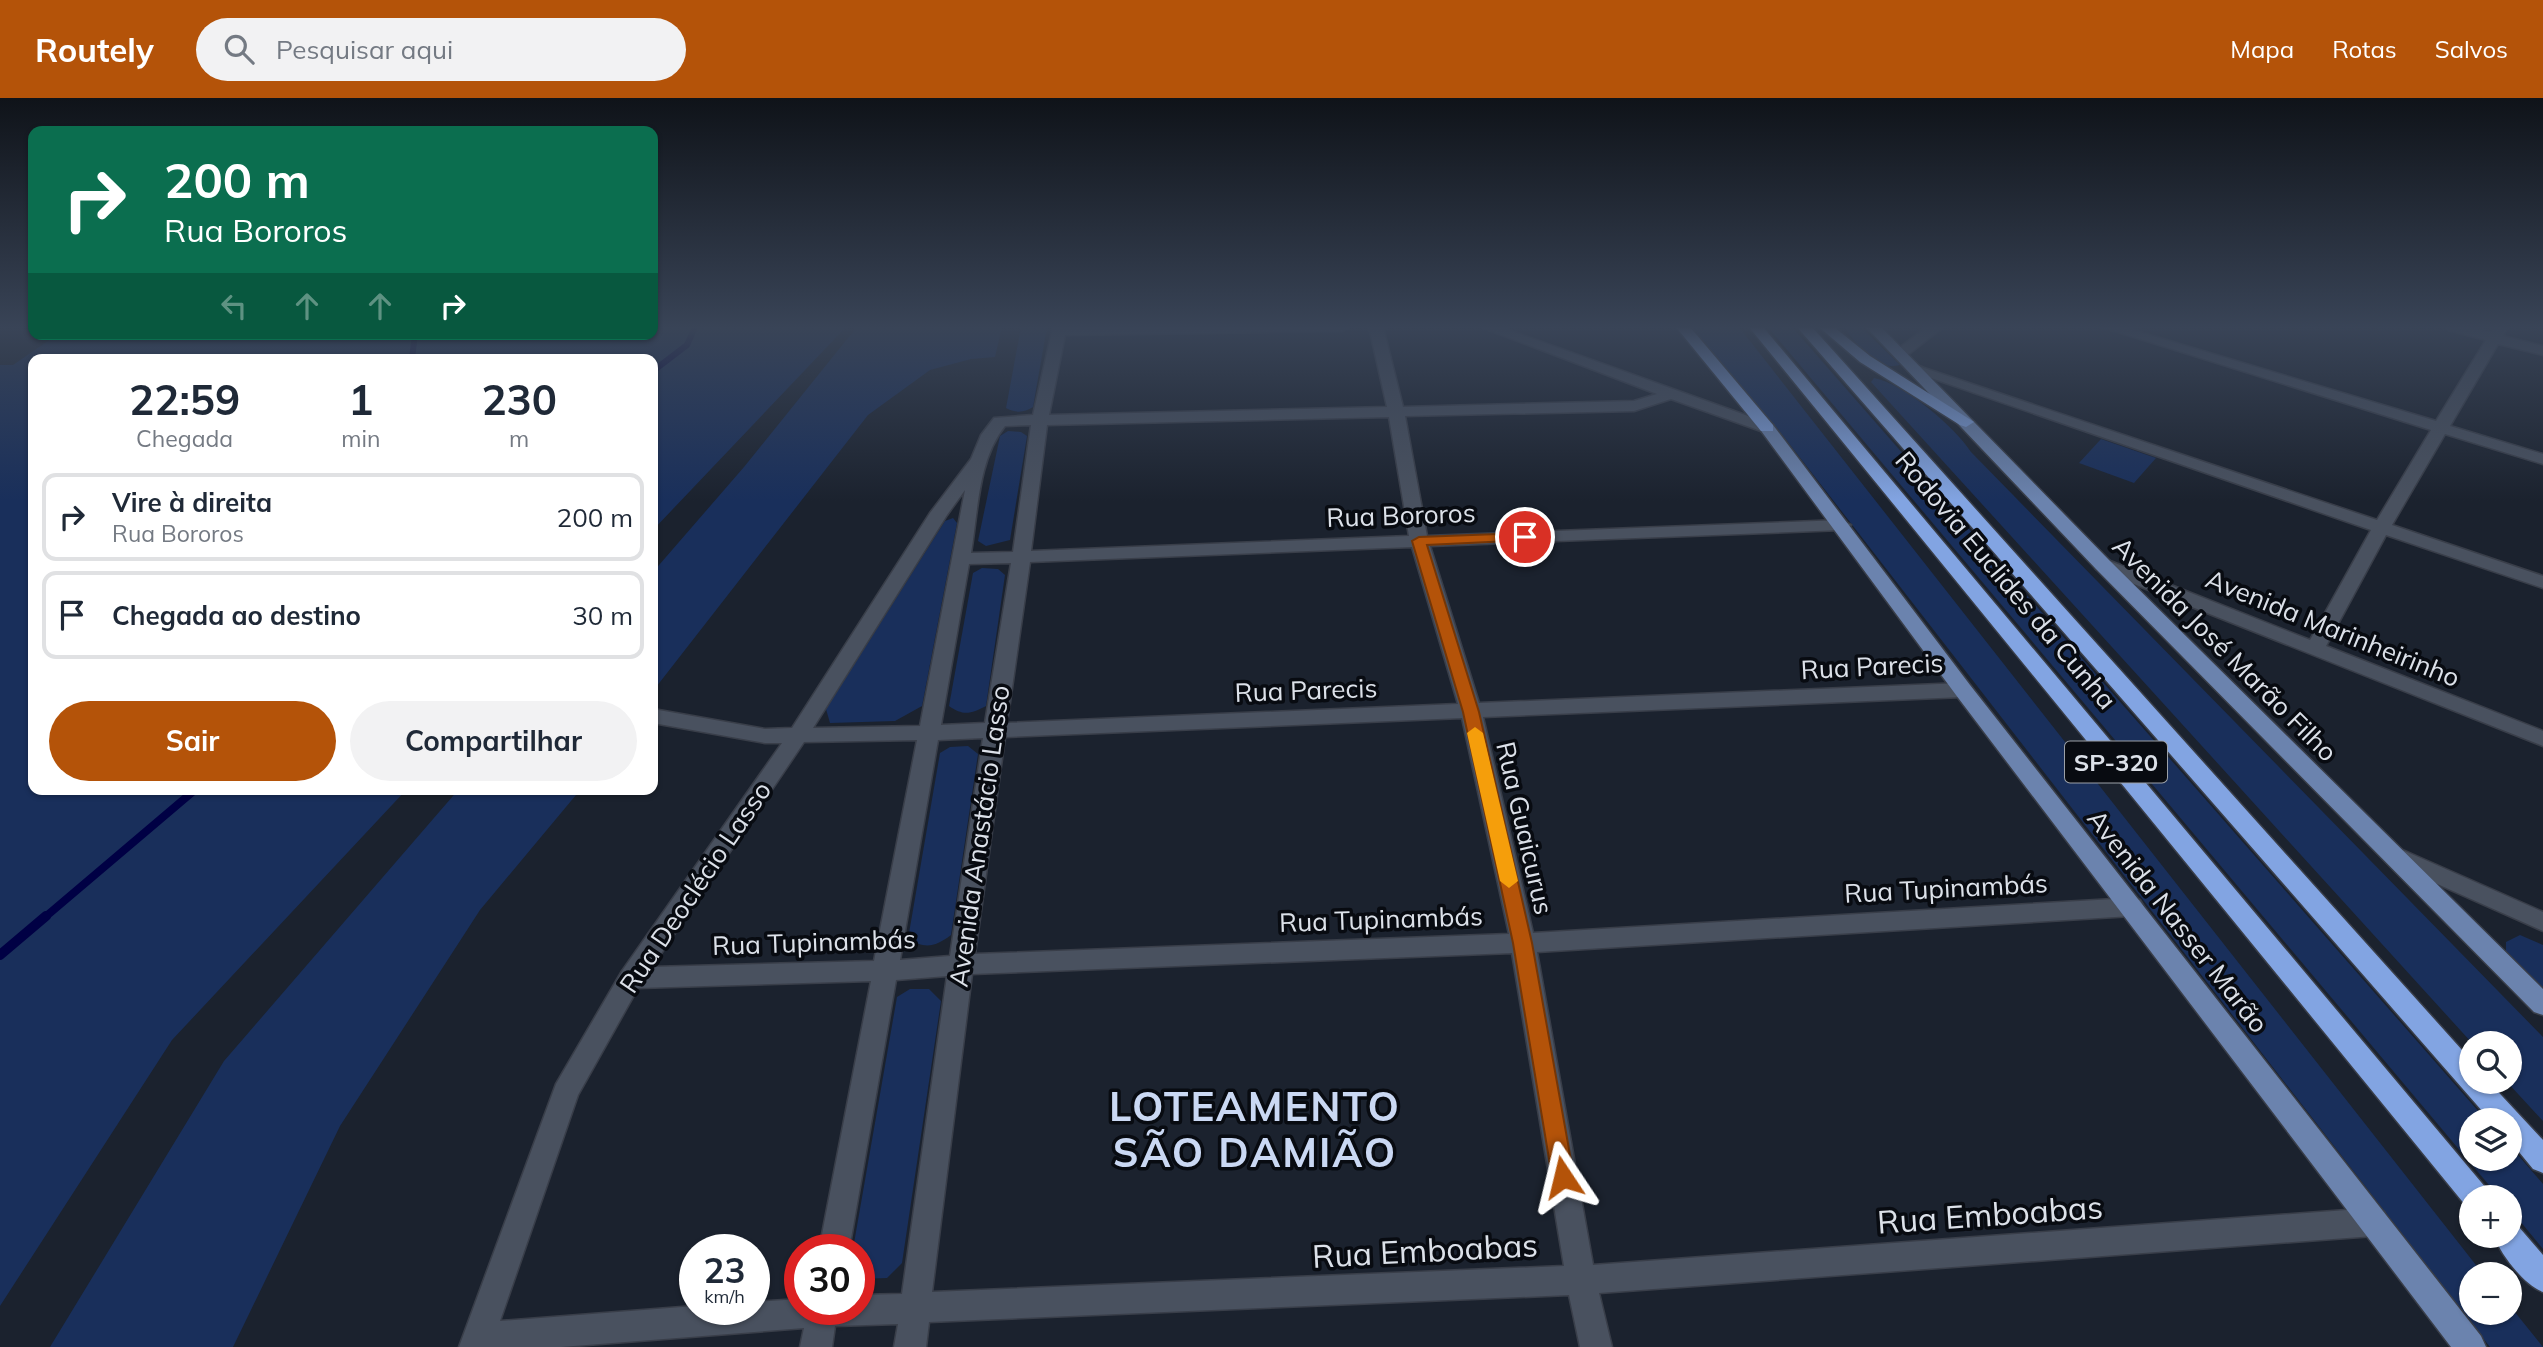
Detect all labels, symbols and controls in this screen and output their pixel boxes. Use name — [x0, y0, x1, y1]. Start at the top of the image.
search box — [196, 18, 686, 81]
text: Routely — [35, 29, 154, 70]
icon: search — [220, 30, 258, 68]
text: Pesquisar aqui — [276, 33, 453, 66]
text: Mapa — [2230, 34, 2294, 64]
text: Rotas — [2332, 34, 2397, 64]
text: Salvos — [2435, 34, 2508, 64]
text: 200 m — [164, 149, 310, 210]
icon: right — [49, 154, 140, 245]
text: Rua Bororos — [164, 210, 347, 250]
icon: left — [215, 287, 253, 325]
icon: ahead — [288, 287, 326, 325]
icon: ahead — [361, 287, 399, 325]
icon: right — [434, 287, 472, 325]
text: 22:59 — [129, 373, 240, 426]
text: 1 — [348, 373, 373, 426]
text: 230 — [481, 373, 557, 426]
text: Chegada — [136, 424, 233, 453]
text: min — [341, 424, 380, 453]
text: m — [509, 424, 529, 453]
street label: Rodovia Euclides da Cunha — [1888, 444, 2124, 716]
text: Vire à direita — [112, 486, 272, 519]
street label: Rua Bororos — [1326, 496, 1476, 534]
icon: right — [53, 498, 91, 536]
text: 200 m — [557, 501, 633, 534]
pin — [1495, 507, 1555, 567]
icon: arrive — [1506, 518, 1544, 556]
text: Rua Bororos — [112, 519, 244, 548]
street label: Avenida José Marão Filho — [2106, 530, 2344, 768]
street label: Avenida Marinheirinho — [2201, 562, 2465, 694]
icon: arrive — [53, 596, 91, 634]
text: Chegada ao destino — [112, 599, 361, 632]
text: 30 m — [572, 599, 633, 632]
street label: Rua Parecis — [1800, 646, 1944, 686]
street label: Rua Parecis — [1234, 671, 1378, 709]
street label: Avenida Anastácio Lasso — [941, 683, 1017, 989]
button: Sair — [49, 701, 336, 781]
button: Compartilhar — [350, 701, 637, 781]
street label: Rua Guaicurus — [1489, 738, 1561, 918]
road number: SP-320 — [2065, 742, 2167, 782]
street label: Rua Deoclécio Lasso — [612, 775, 778, 999]
street label: Avenida Nasser Marão — [2080, 803, 2276, 1039]
street label: Rua Tupinambás — [1843, 866, 2049, 910]
street label: Rua Tupinambás — [1279, 899, 1483, 939]
street label: Rua Tupinambás — [712, 922, 916, 962]
map controls — [2459, 1031, 2522, 1325]
button: search — [2459, 1031, 2522, 1094]
district label: LOTEAMENTO SÃO DAMIÃO — [1109, 1081, 1401, 1177]
button: layers — [2459, 1108, 2522, 1171]
position arrow — [1526, 1140, 1600, 1214]
button: + — [2459, 1185, 2522, 1248]
street label: Rua Emboabas — [1876, 1186, 2104, 1242]
street label: Rua Emboabas — [1311, 1224, 1539, 1276]
speed limit sign: 30 — [784, 1234, 875, 1325]
text: 23 — [703, 1248, 746, 1292]
button: − — [2459, 1262, 2522, 1325]
text: km/h — [704, 1285, 745, 1308]

